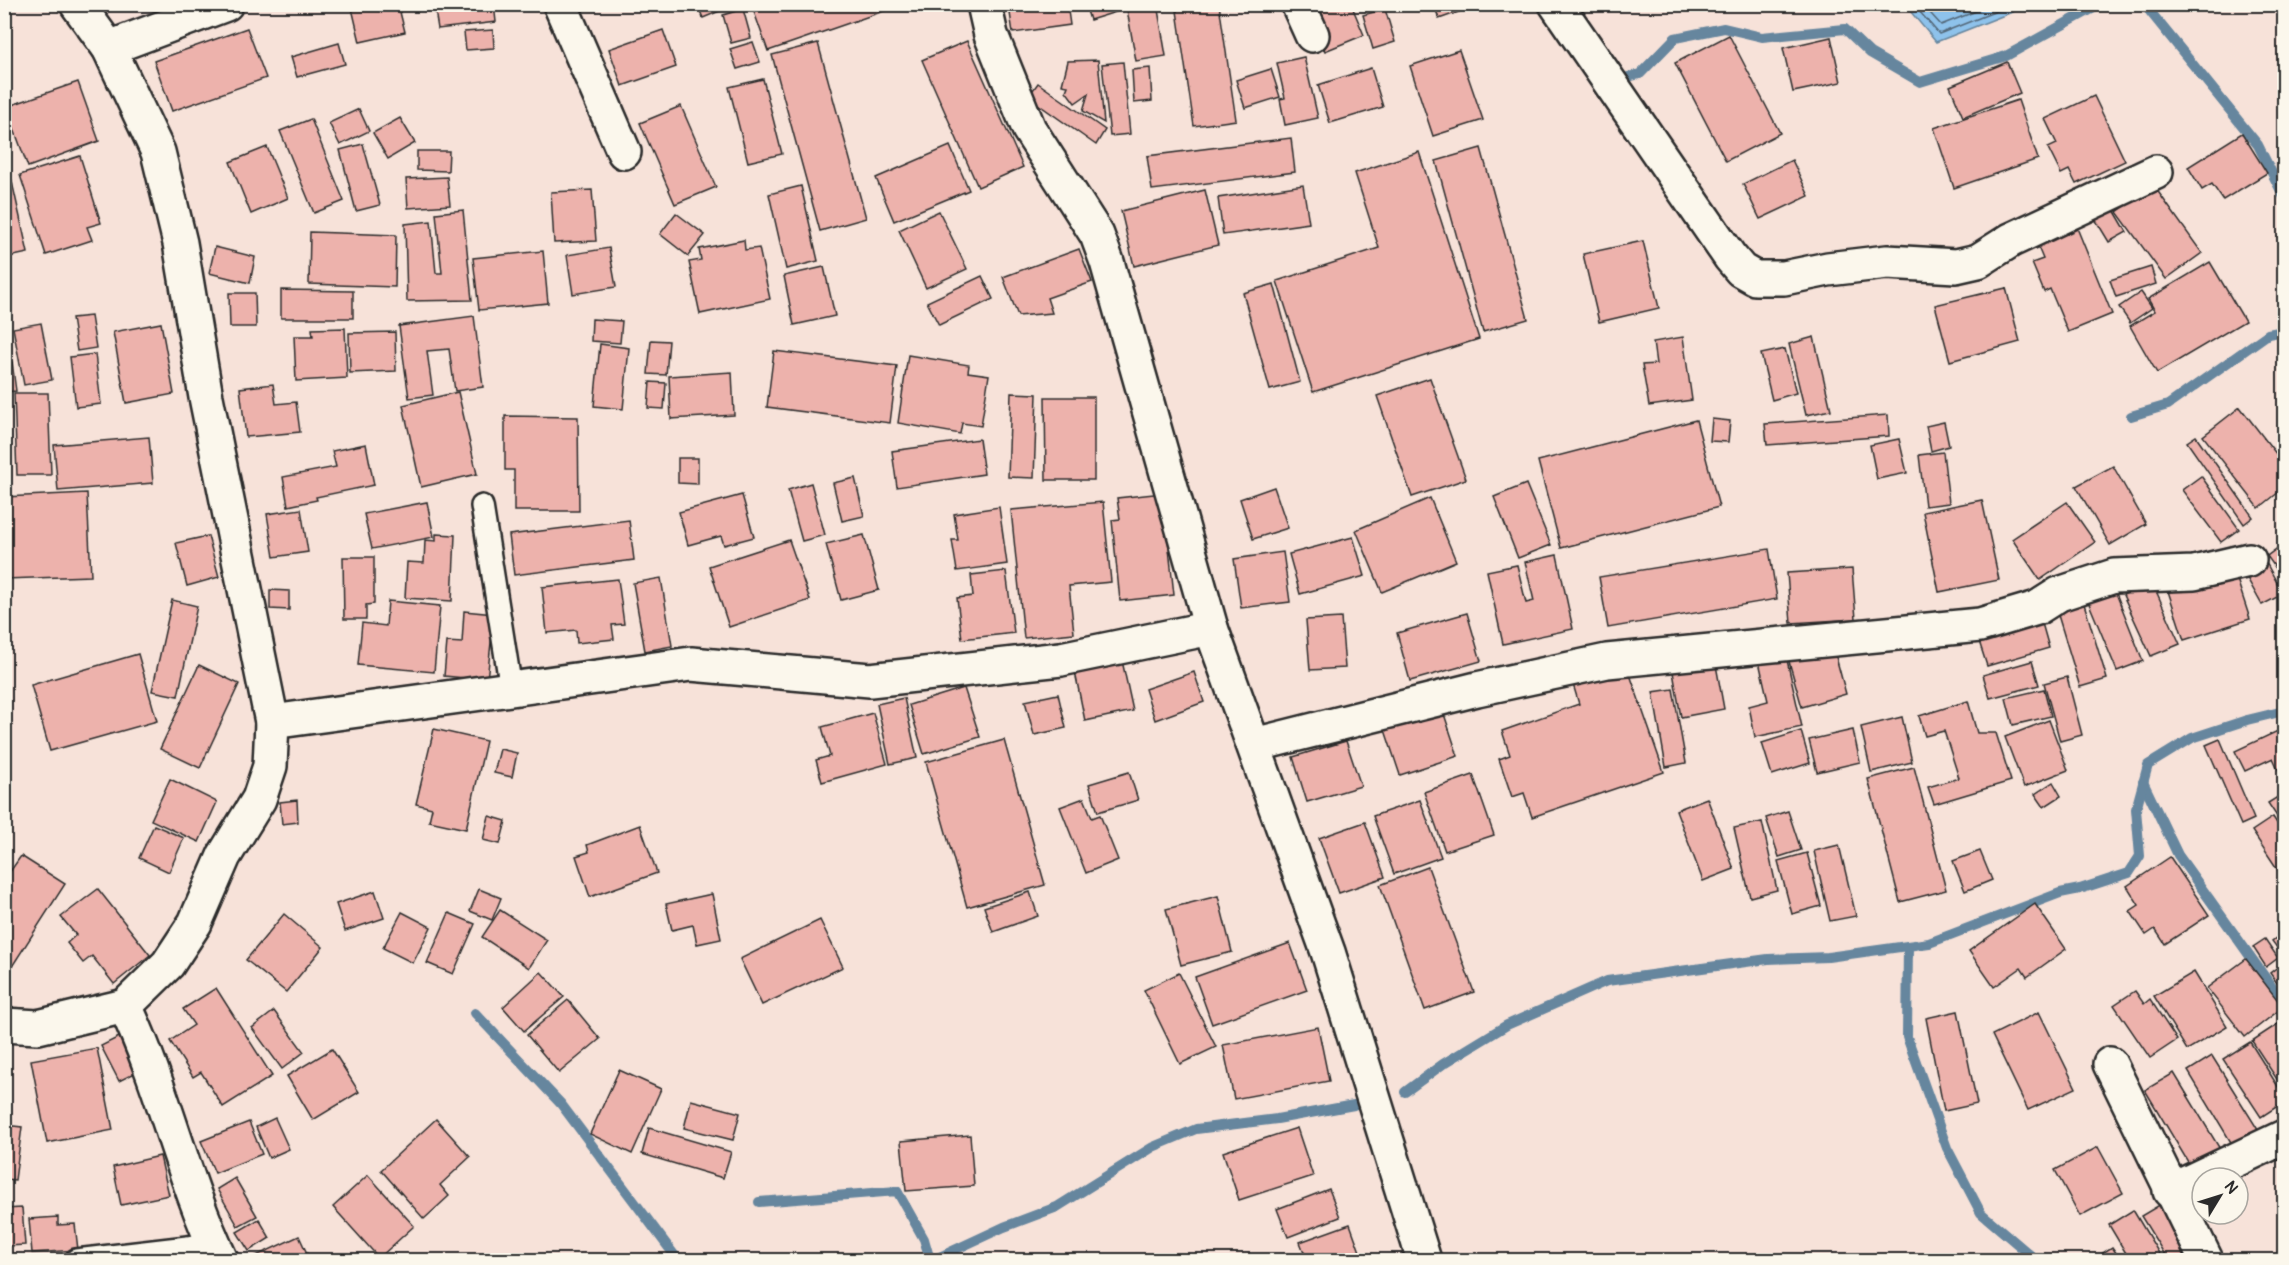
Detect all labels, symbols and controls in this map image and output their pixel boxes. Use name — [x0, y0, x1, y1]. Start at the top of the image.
north arrow — [2190, 1166, 2250, 1226]
text: N — [2220, 1177, 2242, 1198]

